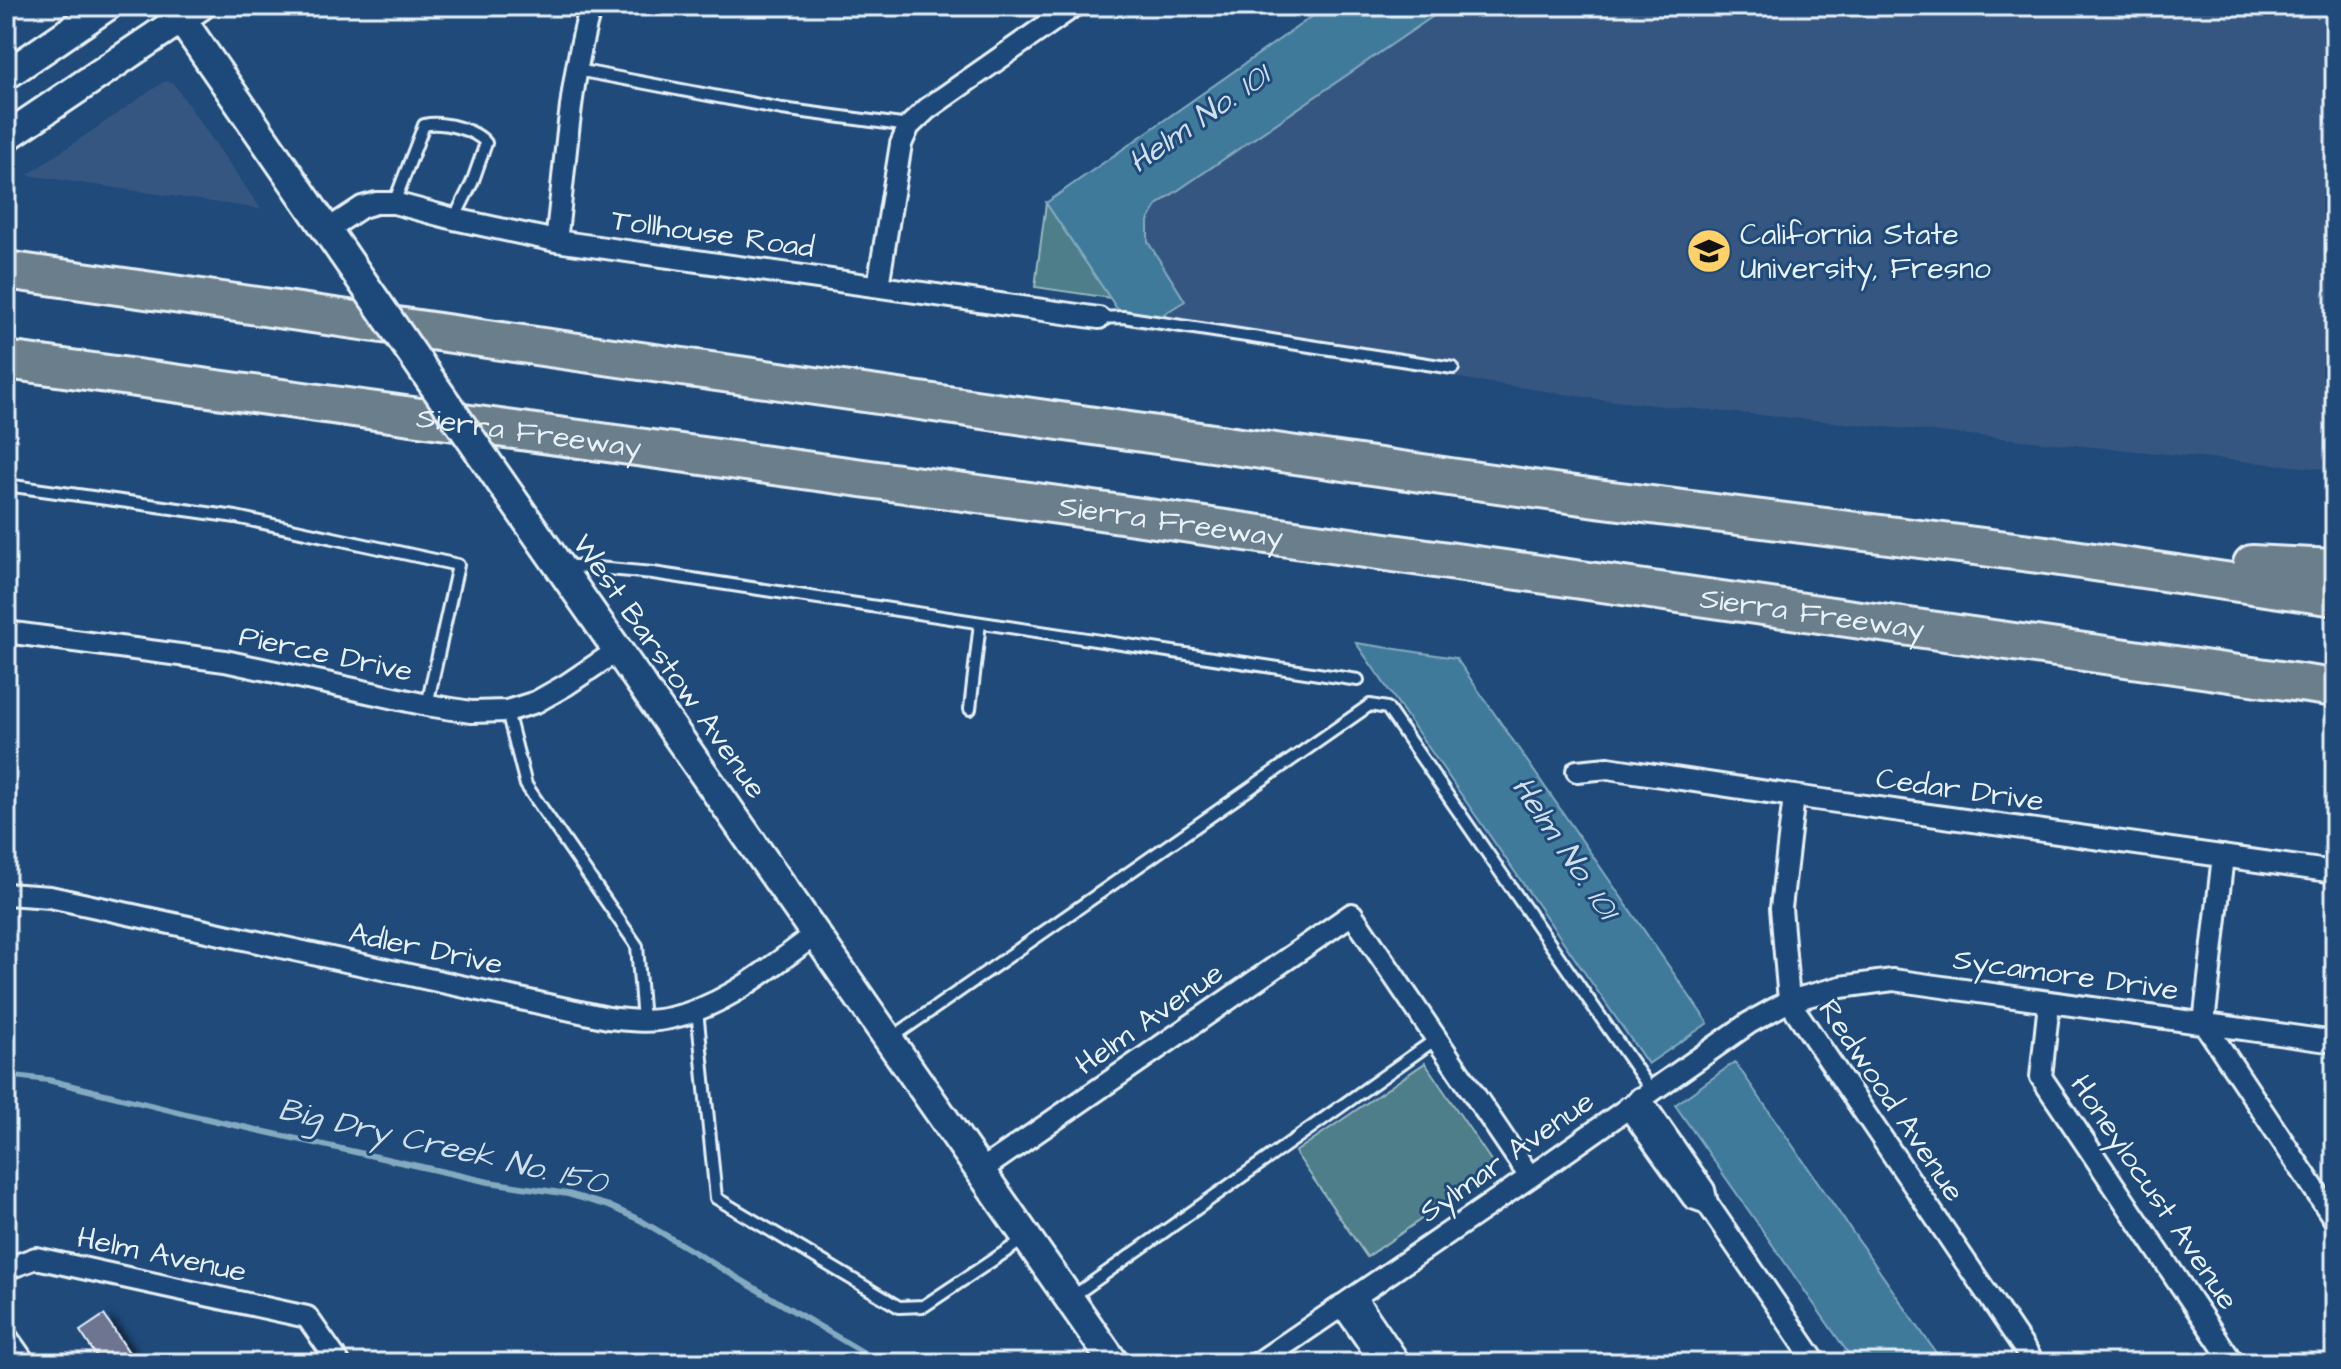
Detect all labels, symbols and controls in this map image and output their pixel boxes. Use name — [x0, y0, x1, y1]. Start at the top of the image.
water label: Helm No. 101 — [1119, 52, 1282, 184]
street label: Tollhouse Road — [609, 199, 817, 269]
place label: California State University, Fresno — [1740, 214, 1991, 291]
school or university icon: California State University, Fresno — [1685, 227, 1733, 275]
street label: Sierra Freeway — [414, 397, 644, 470]
street label: Sierra Freeway — [1056, 485, 1286, 560]
street label: West Barstow Avenue — [562, 526, 777, 807]
street label: Sierra Freeway — [1697, 577, 1927, 652]
street label: Pierce Drive — [235, 615, 416, 693]
street label: Cedar Drive — [1873, 757, 2046, 823]
water label: Helm No. 101 — [1500, 768, 1631, 931]
street label: Adler Drive — [345, 912, 507, 986]
street label: Sycamore Drive — [1950, 938, 2181, 1013]
street label: Helm Avenue — [1067, 952, 1232, 1085]
street label: Redwood Avenue — [1808, 991, 1975, 1210]
street label: Honeylocust Avenue — [2059, 1067, 2249, 1319]
street label: Sylmar Avenue — [1411, 1081, 1603, 1234]
water label: Big Dry Creek No. 150 — [274, 1087, 614, 1208]
street label: Helm Avenue — [73, 1217, 250, 1293]

